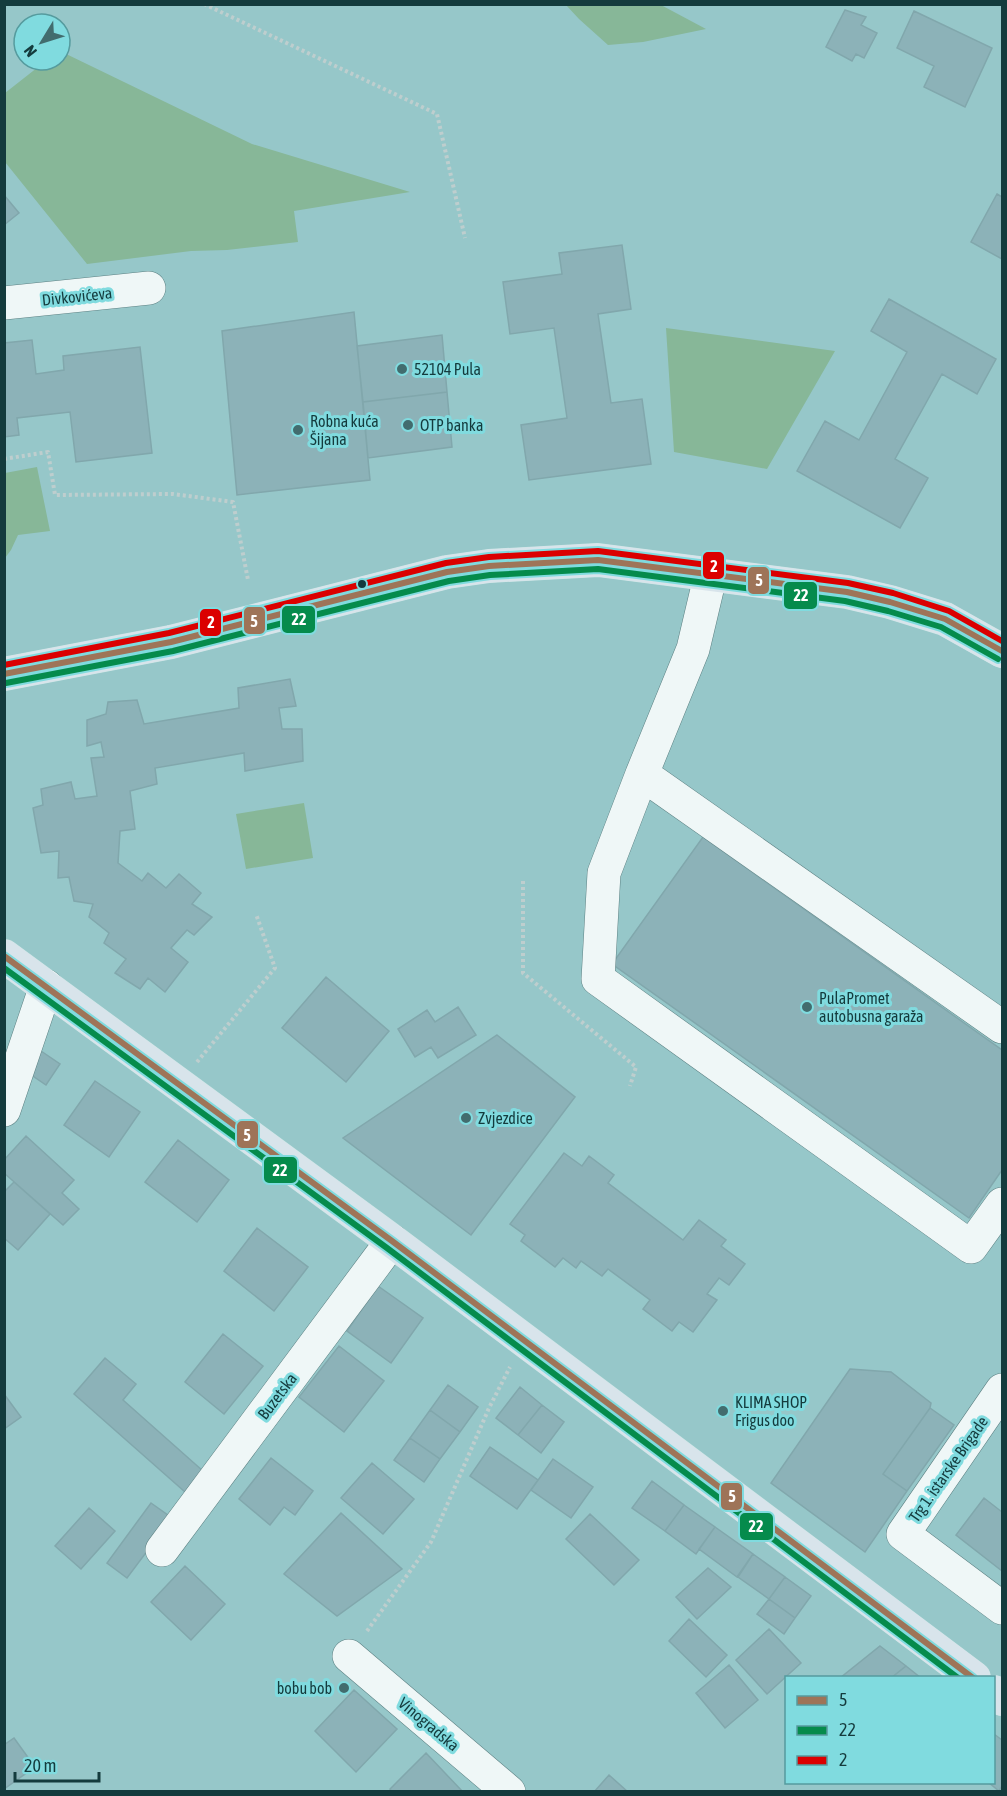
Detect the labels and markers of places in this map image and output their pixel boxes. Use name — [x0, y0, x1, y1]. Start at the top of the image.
place label: 52104 Pula — [414, 360, 481, 378]
marker: 52104 Pula — [395, 362, 409, 376]
place label: Robna kuća Šijana — [310, 412, 379, 449]
place label: OTP banka — [420, 416, 483, 434]
marker: OTP banka — [401, 418, 415, 432]
marker: Robna kuća Šijana — [291, 423, 305, 437]
unlabelled marker — [356, 578, 368, 590]
place label: PulaPromet autobusna garaža — [819, 989, 924, 1026]
marker: PulaPromet autobusna garaža — [800, 1000, 814, 1014]
place label: Zvjezdice — [478, 1109, 533, 1128]
marker: Zvjezdice — [459, 1111, 473, 1125]
place label: KLIMA SHOP Frigus doo — [735, 1393, 807, 1430]
marker: KLIMA SHOP Frigus doo — [716, 1404, 730, 1418]
place label: bobu bob — [277, 1679, 332, 1697]
marker: bobu bob — [337, 1681, 351, 1695]

